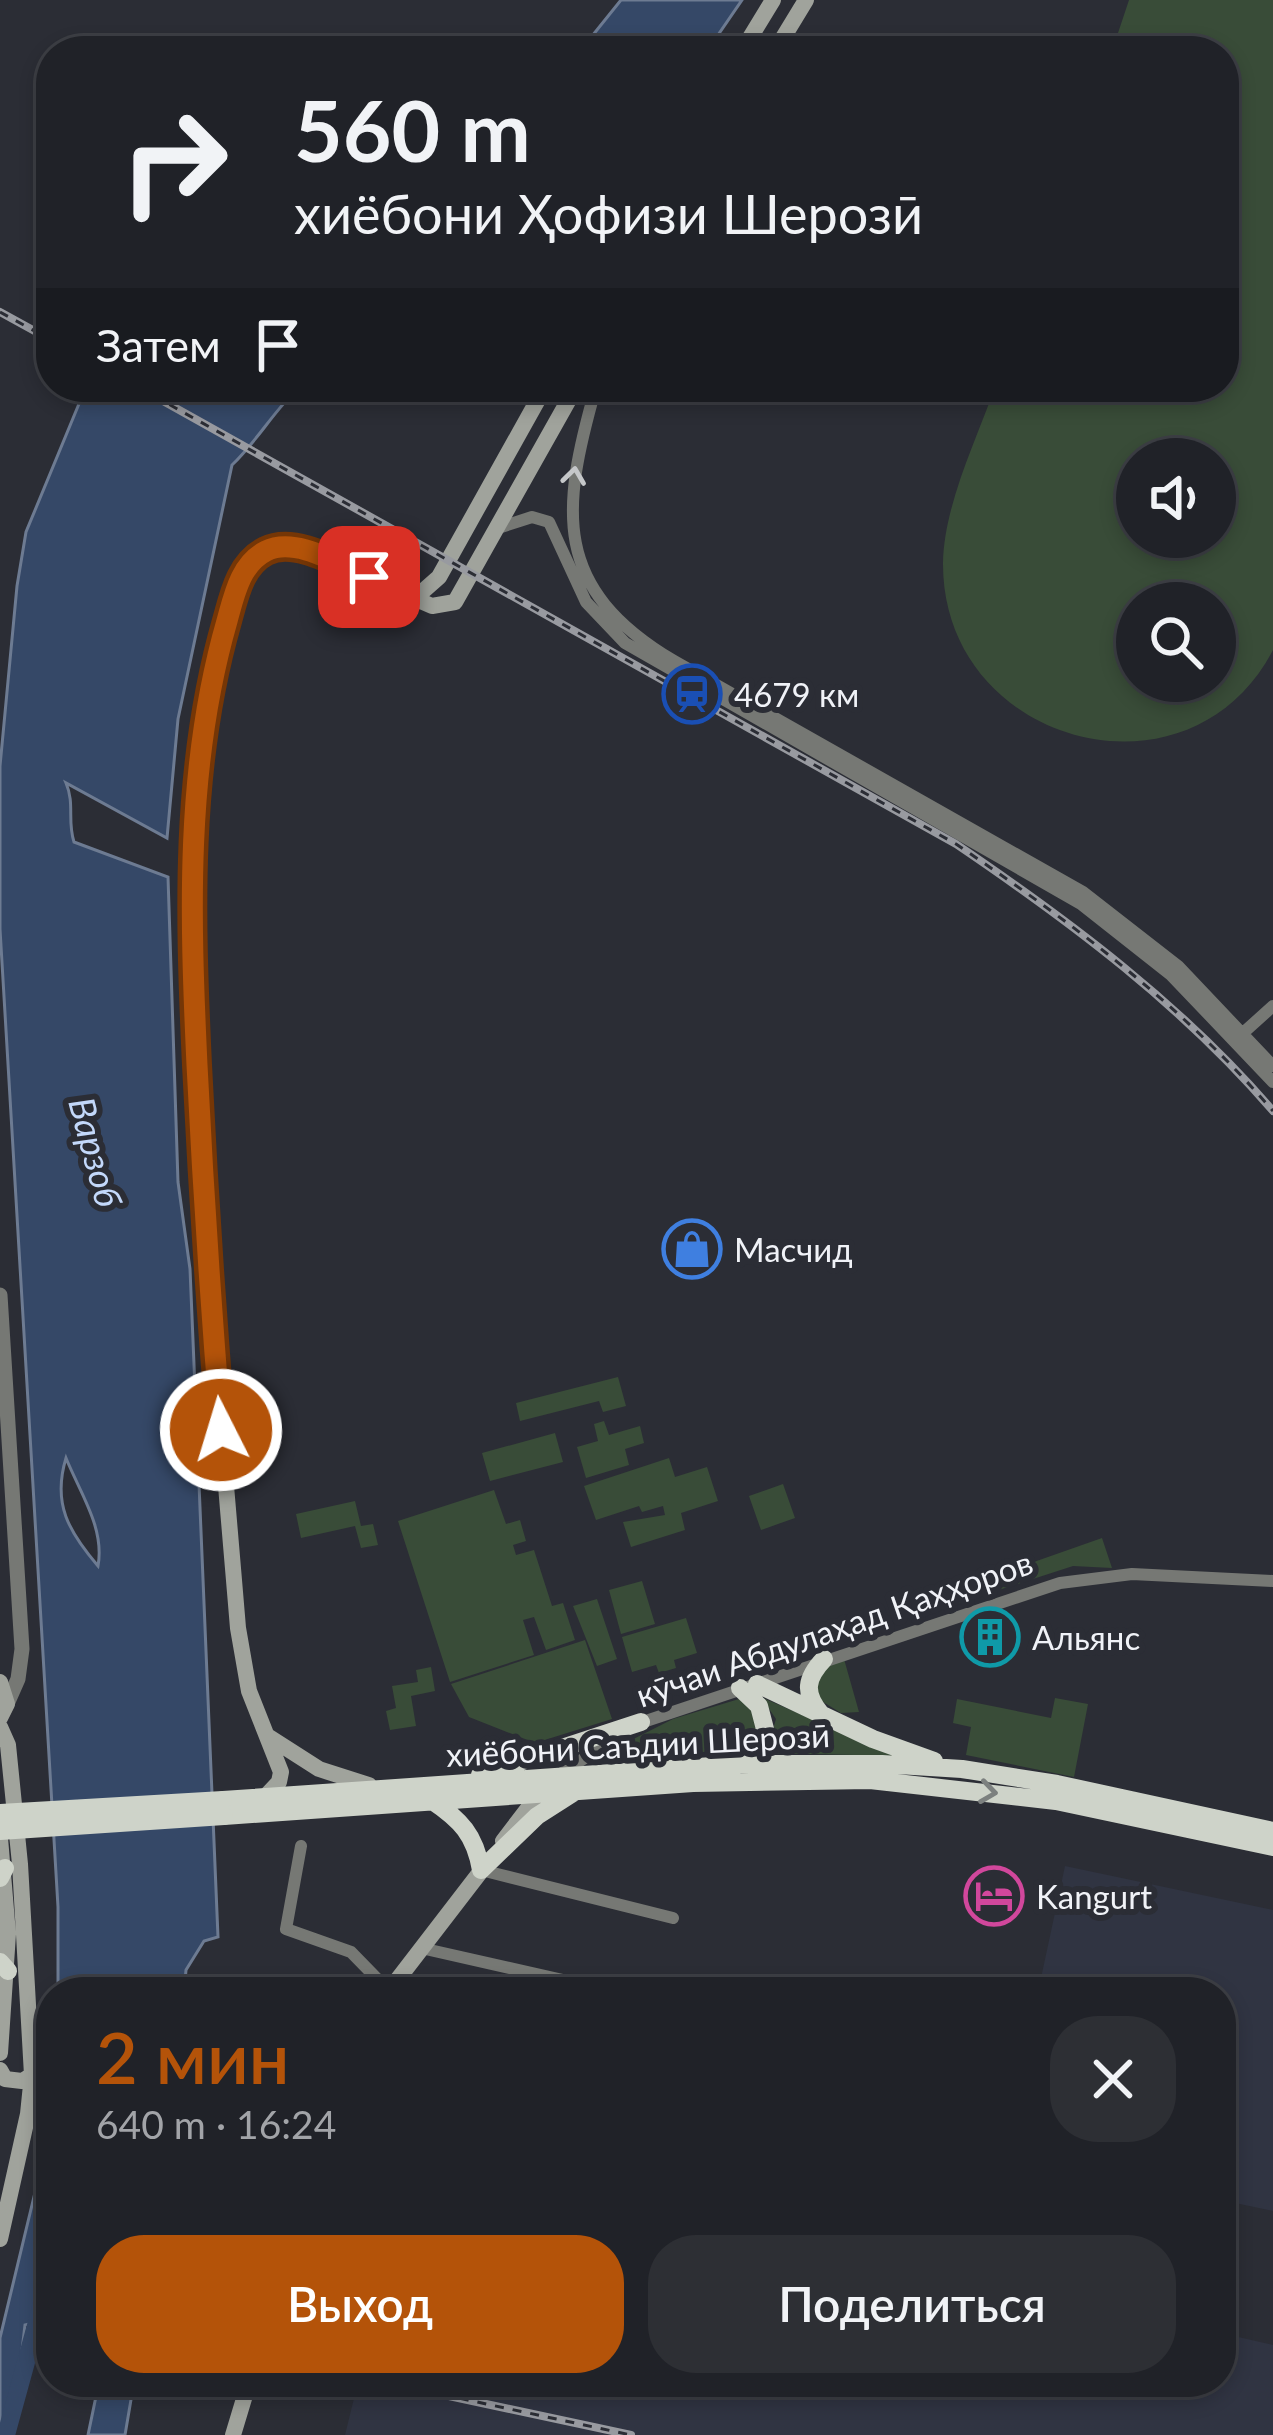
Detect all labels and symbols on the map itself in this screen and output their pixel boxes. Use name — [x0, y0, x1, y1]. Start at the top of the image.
one-way arrow — [560, 466, 586, 485]
pin — [318, 526, 420, 628]
station icon: 4679 км — [661, 663, 723, 725]
place label: 4679 км — [734, 674, 859, 714]
water label: Варзоб — [60, 1092, 132, 1212]
shop icon: Масчид — [661, 1218, 723, 1280]
place label: Масчид — [734, 1229, 853, 1269]
position arrow — [158, 1367, 284, 1493]
street label: кӯчаи Абдулаҳад Қаҳҳоров — [631, 1541, 1037, 1715]
building icon: Альянс — [959, 1606, 1021, 1668]
place label: Альянс — [1032, 1617, 1140, 1657]
street label: хиёбони Саъдии Шерозӣ — [445, 1714, 831, 1774]
one-way arrow — [978, 1778, 998, 1804]
hotel icon: Kangurt — [963, 1865, 1025, 1927]
place label: Kangurt — [1036, 1876, 1152, 1916]

